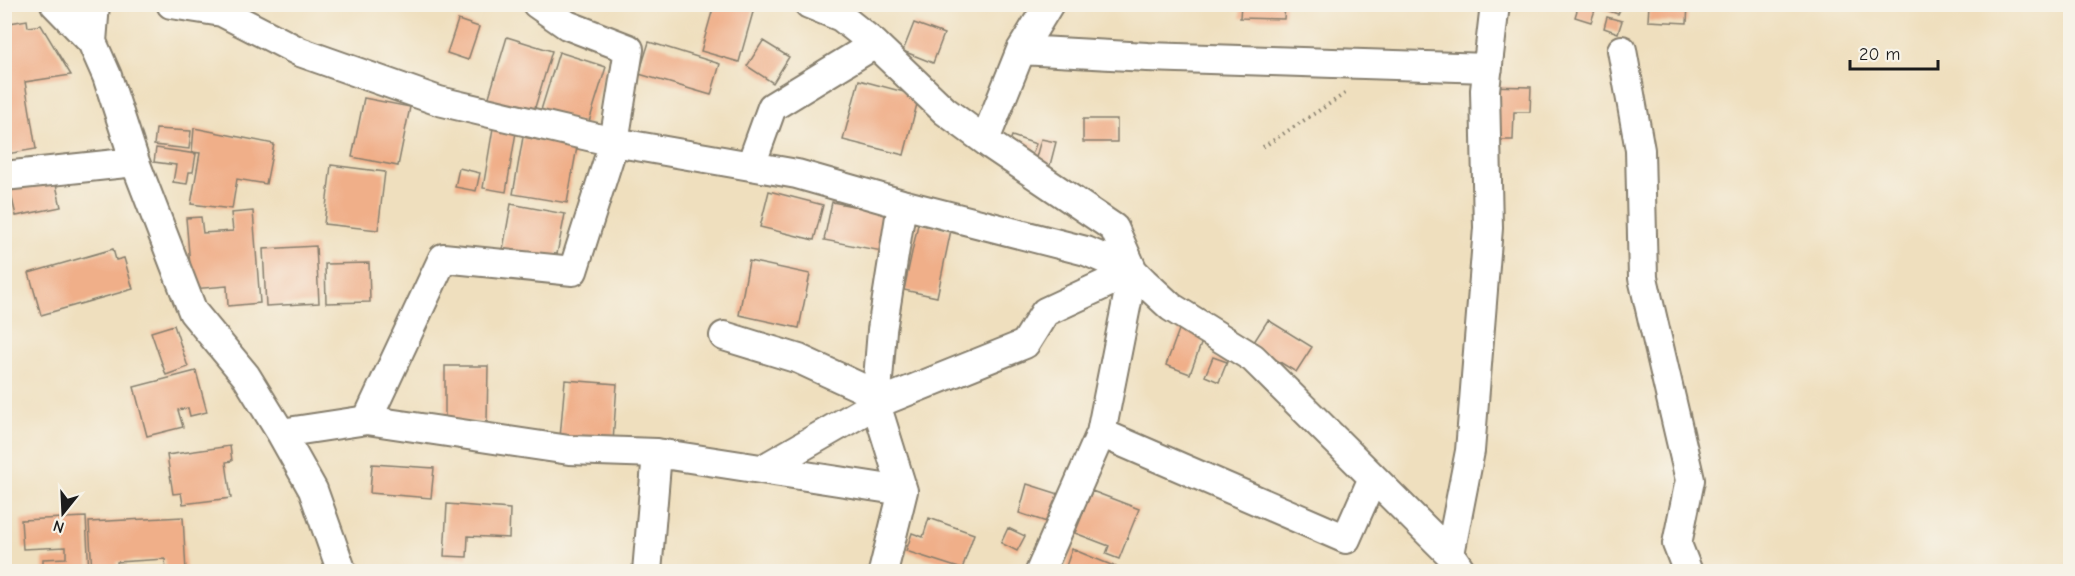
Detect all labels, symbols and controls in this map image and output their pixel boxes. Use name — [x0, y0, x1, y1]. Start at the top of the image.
scale bar — [1850, 33, 1938, 71]
text: 20 m — [1859, 44, 1900, 65]
north arrow — [33, 483, 93, 543]
text: N — [51, 516, 66, 536]

